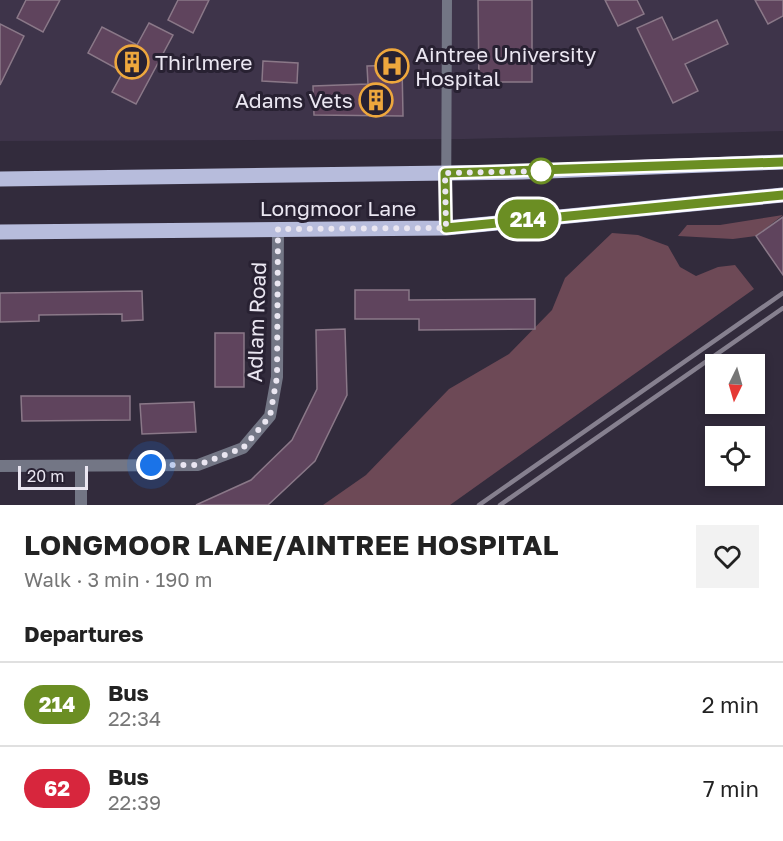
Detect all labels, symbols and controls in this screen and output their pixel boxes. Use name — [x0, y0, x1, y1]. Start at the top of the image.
place label: Aintree University Hospital — [415, 41, 597, 91]
building icon: Thirlmere — [114, 44, 150, 80]
hospital icon: Aintree University Hospital — [374, 48, 410, 84]
place label: Thirlmere — [155, 49, 252, 75]
building icon: Adams Vets — [358, 82, 394, 118]
place label: Adams Vets — [235, 87, 353, 113]
unlabelled marker — [528, 158, 554, 184]
street label: Longmoor Lane — [260, 195, 416, 221]
line badge: 214 — [494, 200, 562, 238]
text: 214 — [510, 206, 546, 232]
street label: Adlam Road — [241, 261, 271, 383]
north arrow — [705, 354, 765, 414]
map controls — [705, 354, 765, 486]
button: locate — [705, 426, 765, 486]
your location — [136, 450, 166, 480]
scale bar — [18, 463, 88, 490]
text: 20 m — [27, 466, 64, 486]
button: heart — [696, 525, 759, 588]
text: LONGMOOR LANE/AINTREE HOSPITAL — [24, 528, 558, 561]
text: Walk · 3 min · 190 m — [24, 567, 212, 591]
text: Departures — [24, 620, 143, 647]
text: Bus — [108, 679, 149, 706]
text: 214 — [39, 691, 75, 717]
text: 2 min — [702, 691, 759, 718]
text: 22:34 — [108, 706, 161, 730]
text: Bus — [108, 763, 149, 790]
text: 62 — [44, 775, 70, 801]
text: 7 min — [703, 775, 759, 802]
text: 22:39 — [108, 790, 161, 814]

